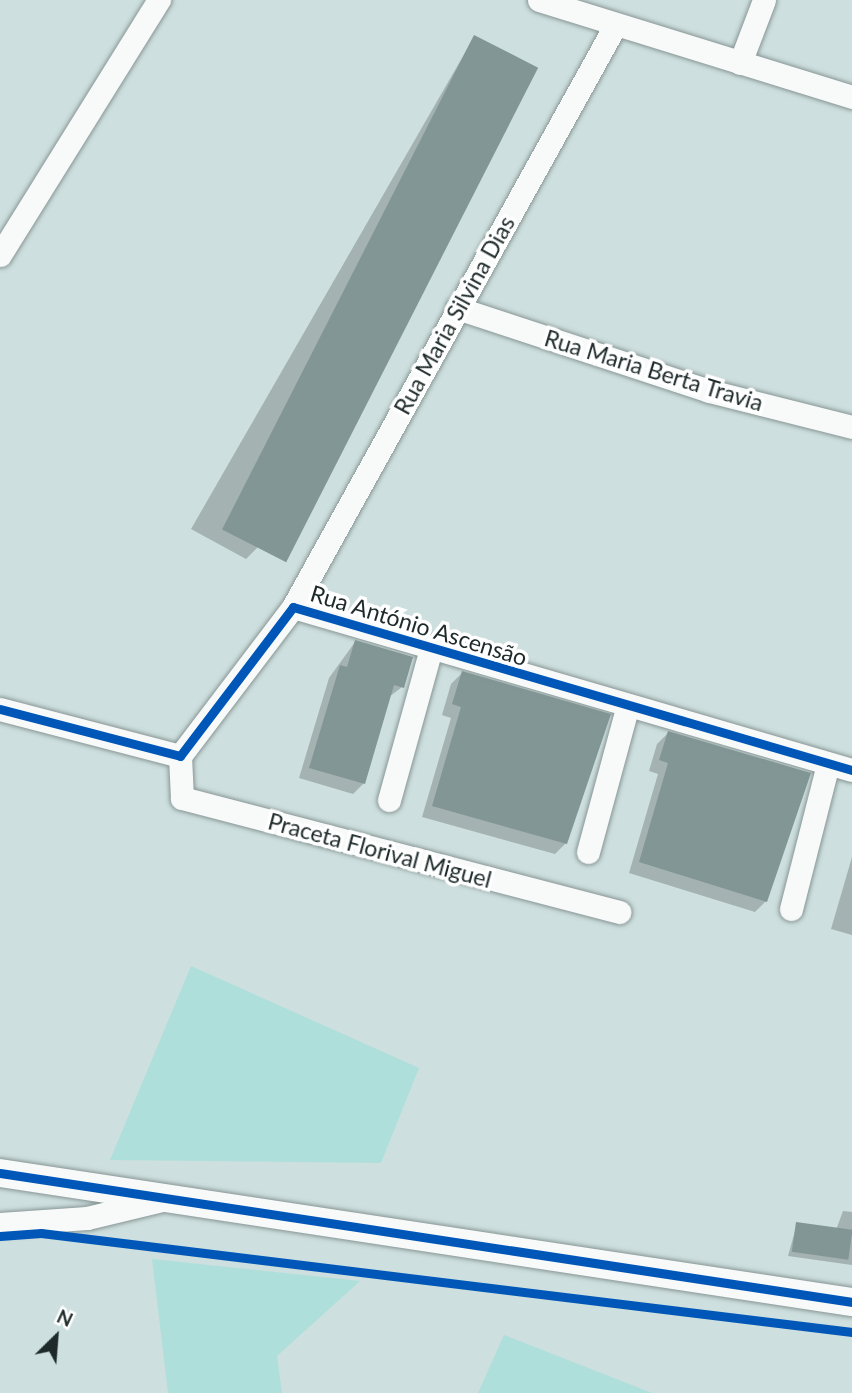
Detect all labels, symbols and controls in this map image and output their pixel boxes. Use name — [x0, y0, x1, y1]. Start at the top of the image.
street label: Rua Maria Silvina Dias — [388, 211, 520, 419]
street label: Rua Maria Berta Travia — [541, 324, 767, 416]
street label: Rua António Ascensão — [307, 579, 531, 671]
street label: Praceta Florival Miguel — [265, 807, 495, 893]
north arrow — [21, 1302, 91, 1372]
text: N — [54, 1304, 77, 1331]

